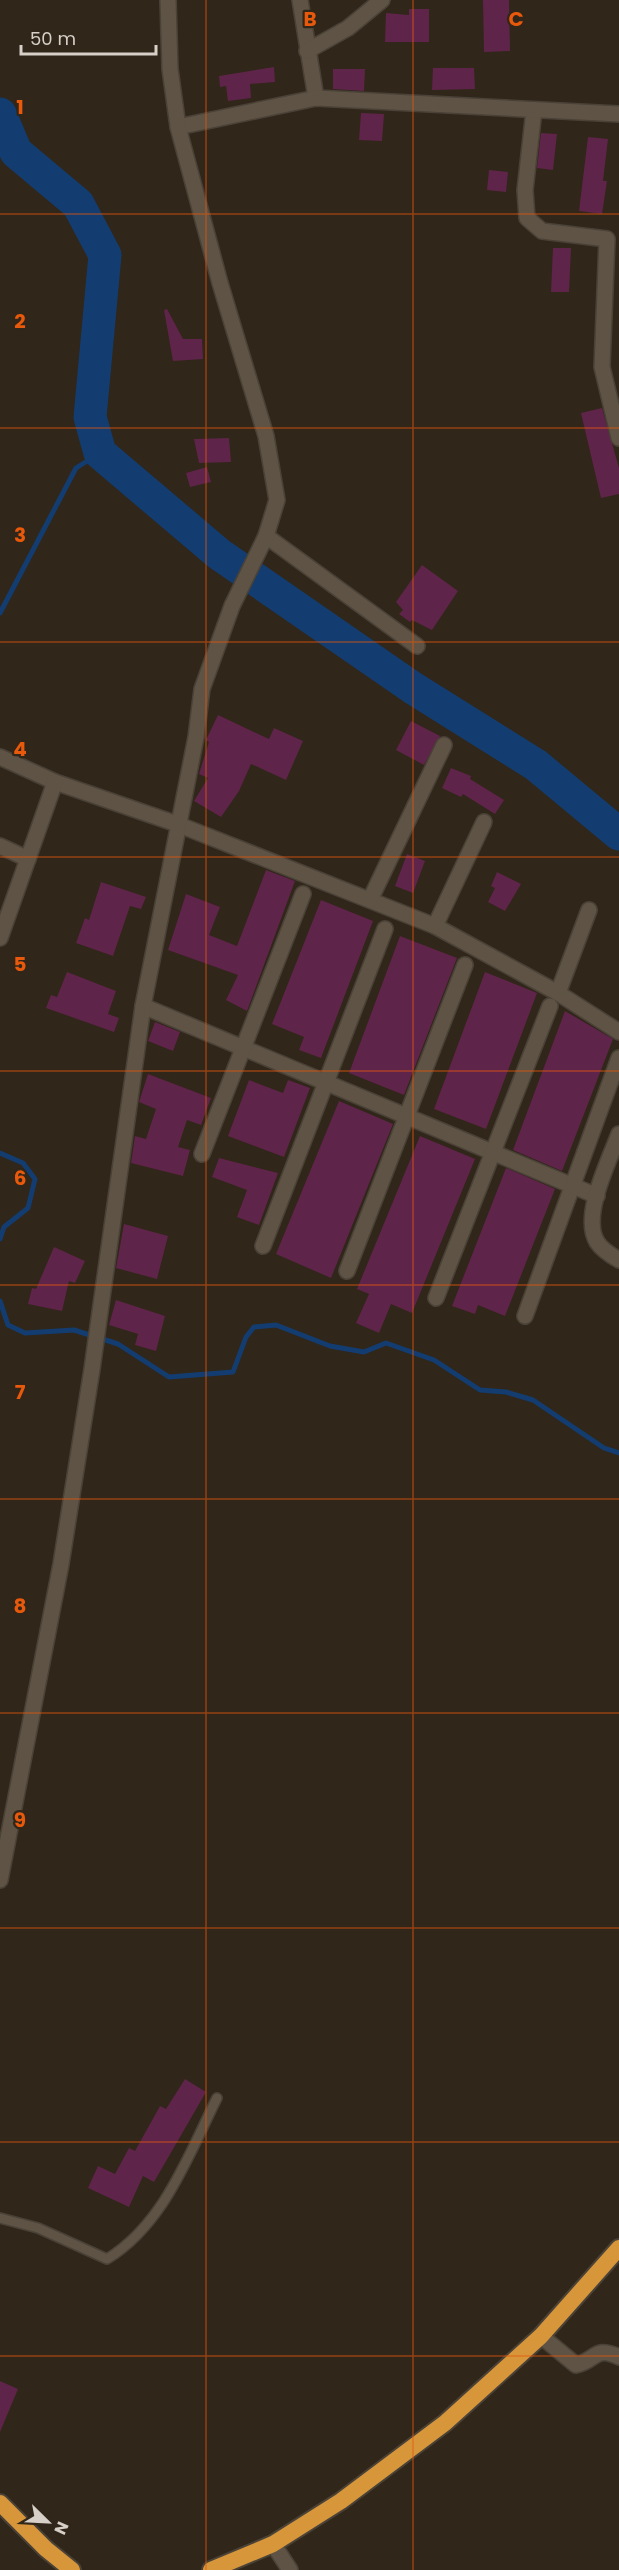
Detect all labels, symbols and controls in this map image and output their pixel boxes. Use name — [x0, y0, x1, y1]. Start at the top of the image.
text: B — [303, 5, 317, 33]
text: C — [508, 5, 524, 33]
scale bar — [21, 18, 156, 56]
text: 50 m — [30, 26, 76, 51]
text: 1 — [16, 93, 24, 121]
text: 2 — [14, 307, 26, 335]
text: 3 — [14, 521, 26, 549]
text: 4 — [13, 735, 27, 763]
text: 5 — [14, 950, 27, 978]
text: 6 — [14, 1164, 26, 1192]
text: 7 — [15, 1378, 26, 1406]
text: 8 — [14, 1592, 26, 1620]
text: 9 — [14, 1806, 26, 1834]
north arrow — [18, 2492, 78, 2552]
text: N — [48, 2518, 74, 2538]

